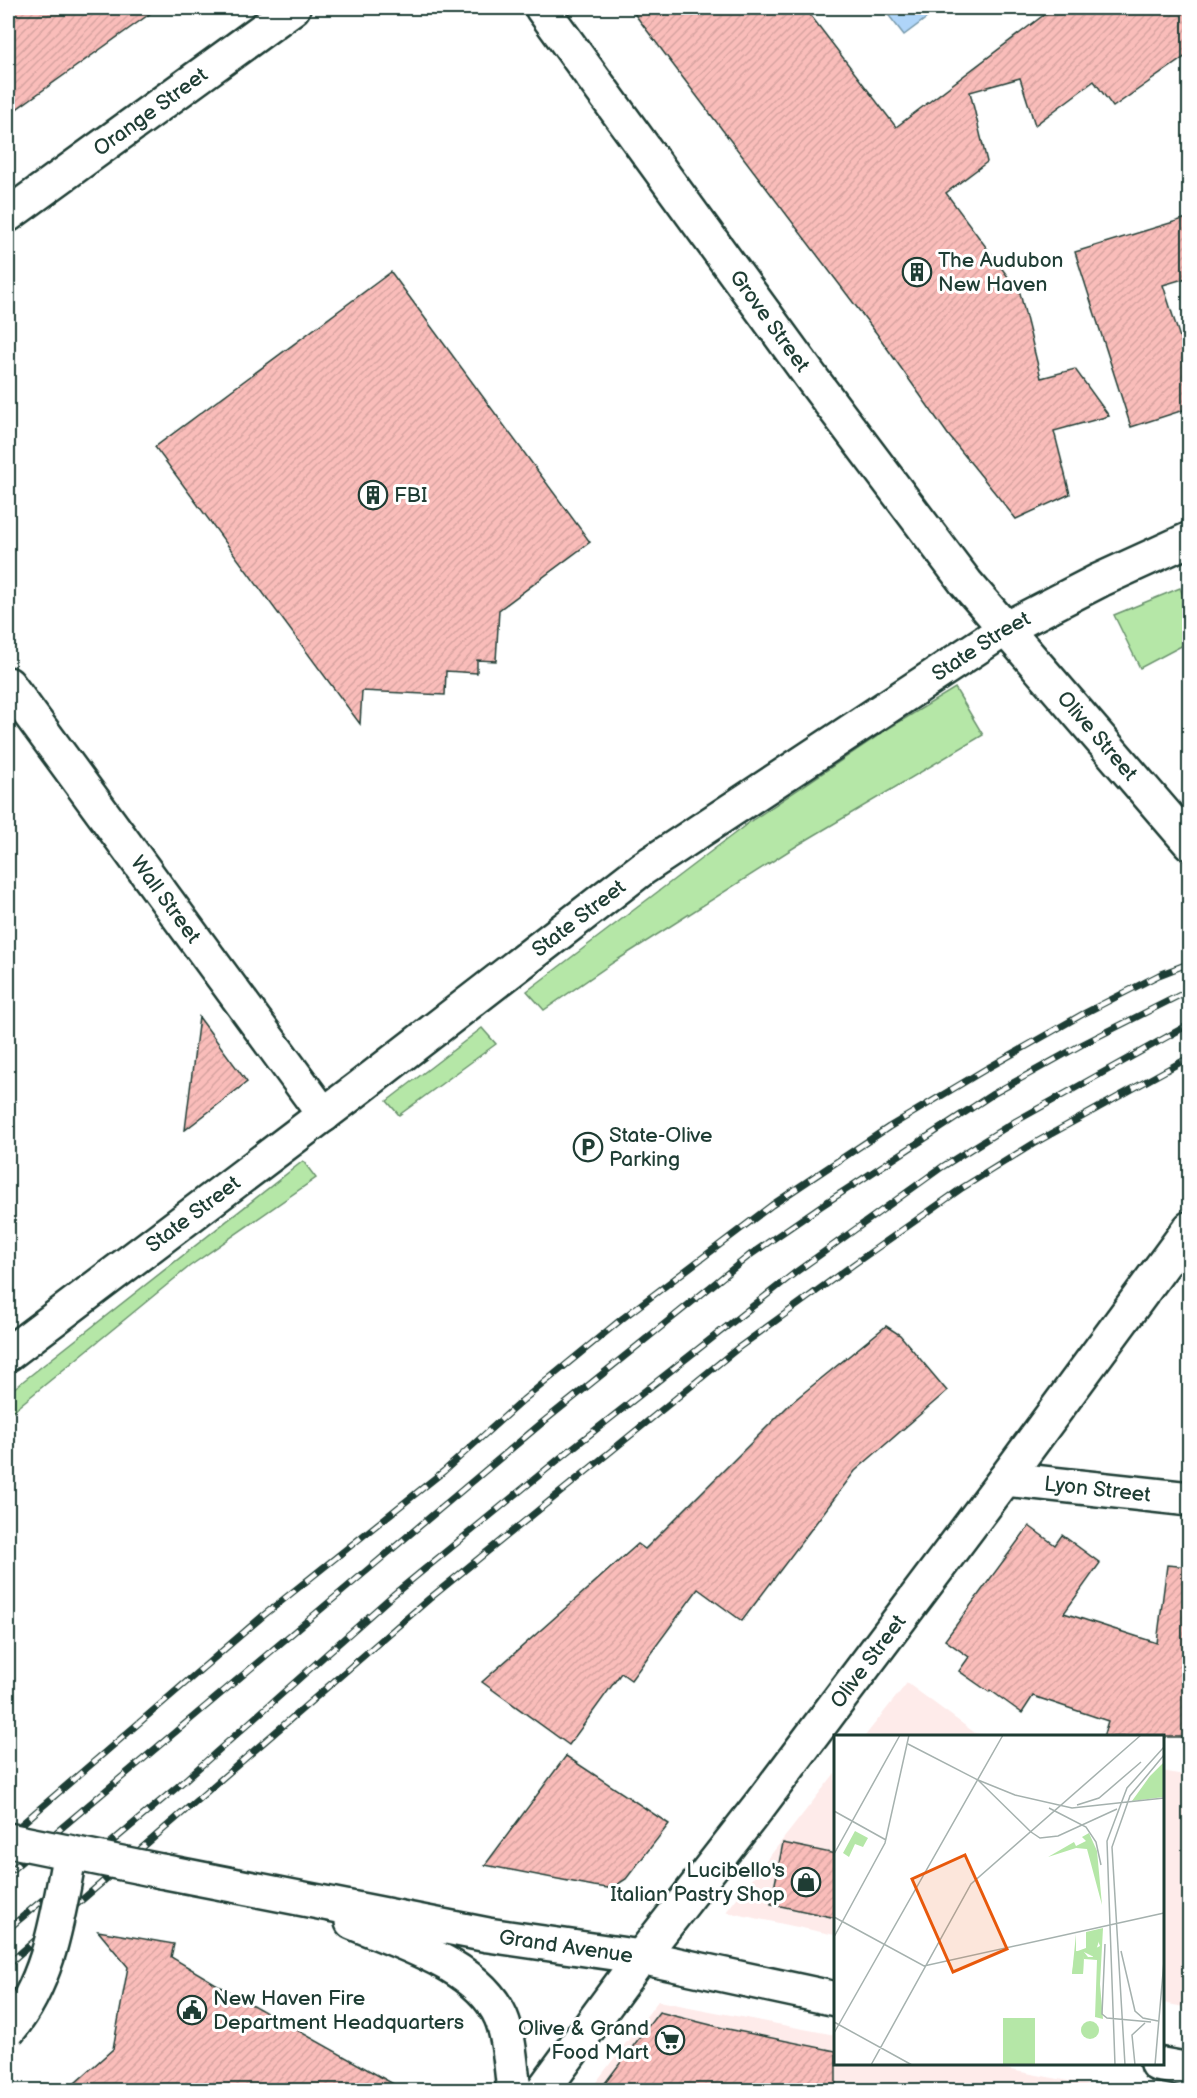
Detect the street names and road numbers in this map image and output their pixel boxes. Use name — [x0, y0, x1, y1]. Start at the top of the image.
street label: Orange Street — [89, 62, 213, 162]
street label: Grove Street — [724, 265, 815, 377]
street label: State Street — [927, 606, 1035, 687]
street label: Olive Street — [1052, 686, 1143, 786]
street label: Wall Street — [125, 851, 206, 949]
street label: State Street — [527, 874, 631, 963]
street label: State Street — [141, 1170, 246, 1258]
street label: Lyon Street — [1043, 1471, 1152, 1508]
street label: Olive Street — [825, 1610, 912, 1713]
street label: Grand Avenue — [497, 1925, 634, 1969]

